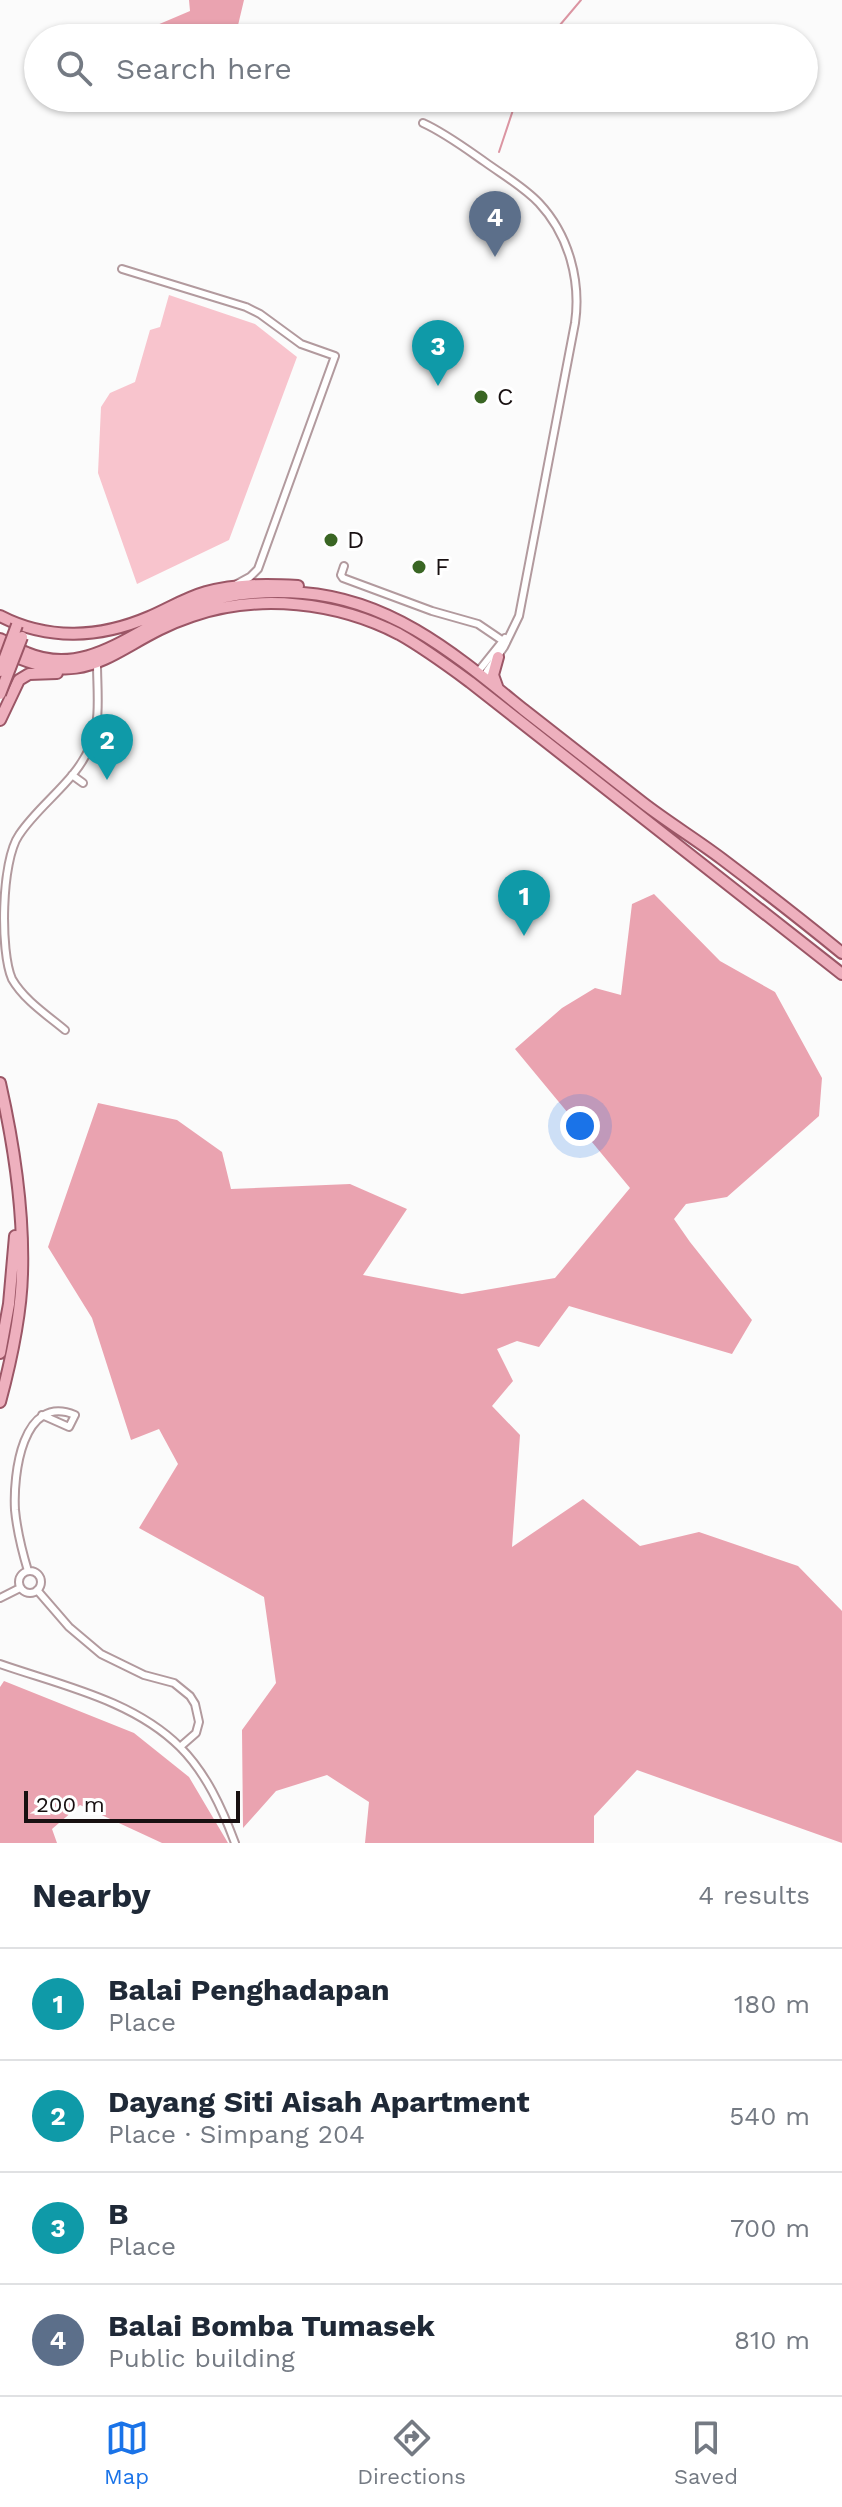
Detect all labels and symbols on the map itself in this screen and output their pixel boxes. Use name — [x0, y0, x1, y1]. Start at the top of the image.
pin: 4 — [469, 191, 521, 257]
pin: 3 — [412, 320, 464, 386]
place label: C — [497, 383, 513, 411]
marker: C — [472, 388, 490, 406]
place label: D — [347, 526, 364, 554]
marker: D — [322, 531, 340, 549]
place label: F — [435, 553, 450, 581]
marker: F — [410, 558, 428, 576]
pin: 2 — [81, 714, 133, 780]
pin: 1 — [498, 870, 550, 936]
your location — [560, 1106, 600, 1146]
scale bar — [24, 1787, 240, 1823]

